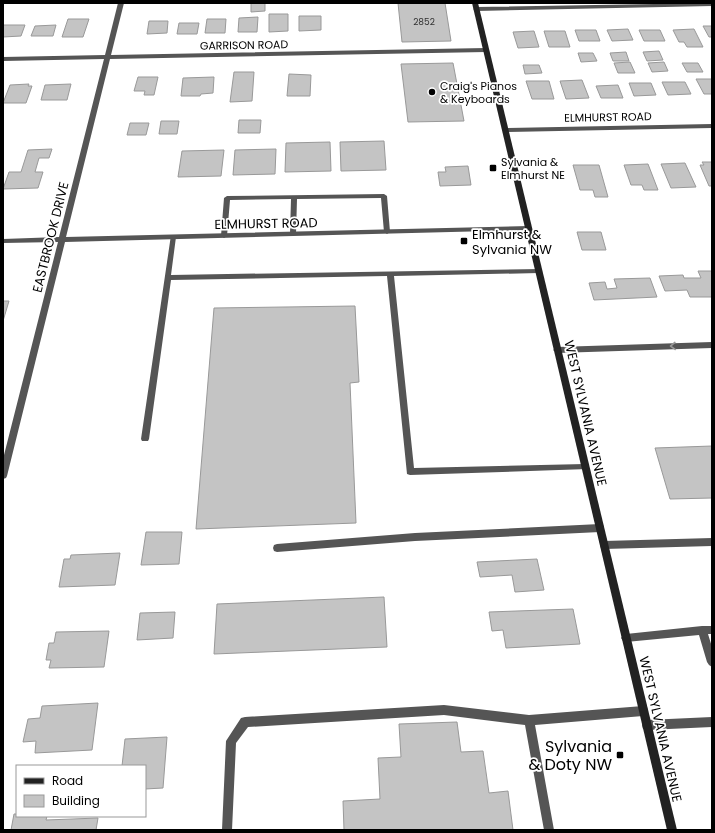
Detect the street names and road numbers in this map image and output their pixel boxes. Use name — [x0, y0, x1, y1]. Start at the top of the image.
street label: GARRISON ROAD — [200, 36, 289, 54]
street label: ELMHURST ROAD — [564, 108, 652, 126]
street label: EASTBROOK DRIVE — [28, 180, 73, 294]
street label: ELMHURST ROAD — [214, 213, 318, 234]
street label: WEST SYLVANIA AVENUE — [559, 338, 612, 488]
street label: WEST SYLVANIA AVENUE — [634, 654, 687, 804]

